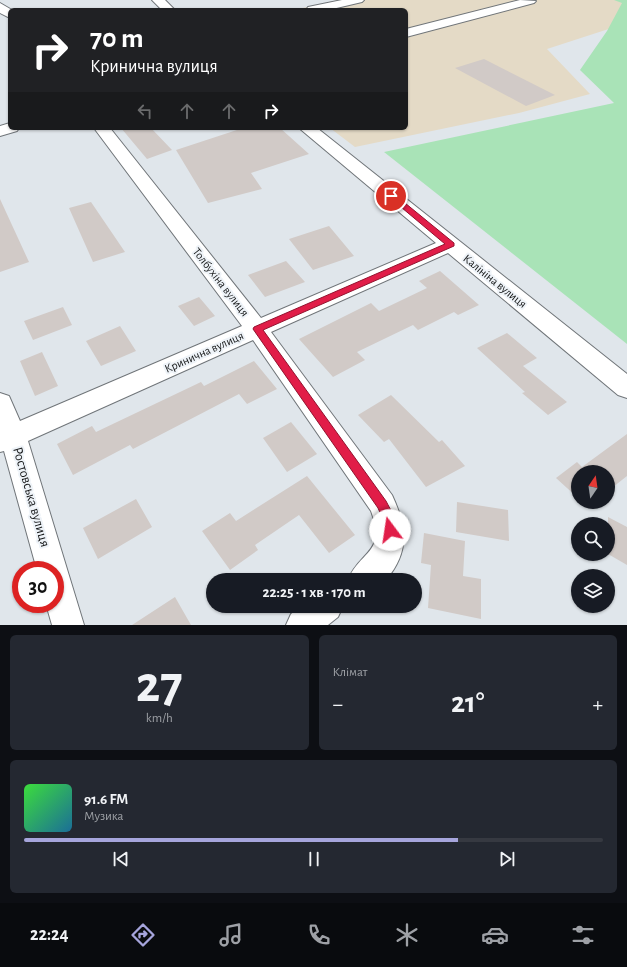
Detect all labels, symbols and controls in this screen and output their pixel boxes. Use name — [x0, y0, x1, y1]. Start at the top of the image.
icon: right — [24, 24, 76, 76]
text: 70 m — [90, 25, 144, 53]
text: Кринична вулиця — [90, 58, 218, 76]
icon: left — [134, 100, 156, 122]
icon: ahead — [176, 100, 198, 122]
icon: ahead — [218, 100, 240, 122]
icon: right — [260, 100, 282, 122]
pin — [374, 179, 408, 213]
icon: arrive — [380, 185, 402, 207]
street label: Толбухіна вулиця — [190, 246, 251, 319]
street label: Калініна вулиця — [460, 252, 529, 311]
street label: Кринична вулиця — [163, 329, 246, 376]
street label: Ростовська вулиця — [10, 445, 52, 549]
north arrow — [571, 465, 615, 509]
map controls — [571, 465, 615, 613]
position arrow — [369, 509, 411, 551]
button: search — [571, 517, 615, 561]
speed limit sign: 30 — [12, 561, 64, 613]
button: layers — [571, 569, 615, 613]
text: 22:25 · 1 хв · 170 m — [262, 585, 366, 600]
text: 27 — [136, 659, 183, 711]
text: Клімат — [333, 666, 367, 679]
text: 21° — [451, 688, 485, 718]
text: − — [333, 693, 343, 715]
text: + — [592, 693, 603, 715]
text: km/h — [146, 712, 173, 725]
text: 91.6 FM — [84, 792, 128, 807]
text: Музика — [84, 810, 123, 823]
icon: previous — [110, 848, 132, 870]
icon: pause — [303, 848, 325, 870]
icon: next — [496, 848, 518, 870]
icon: directions — [129, 921, 157, 949]
icon: music — [217, 921, 245, 949]
icon: phone — [305, 921, 333, 949]
icon: climate — [393, 921, 421, 949]
icon: car — [481, 921, 509, 949]
icon: filters — [569, 921, 597, 949]
text: 22:24 — [30, 926, 69, 944]

